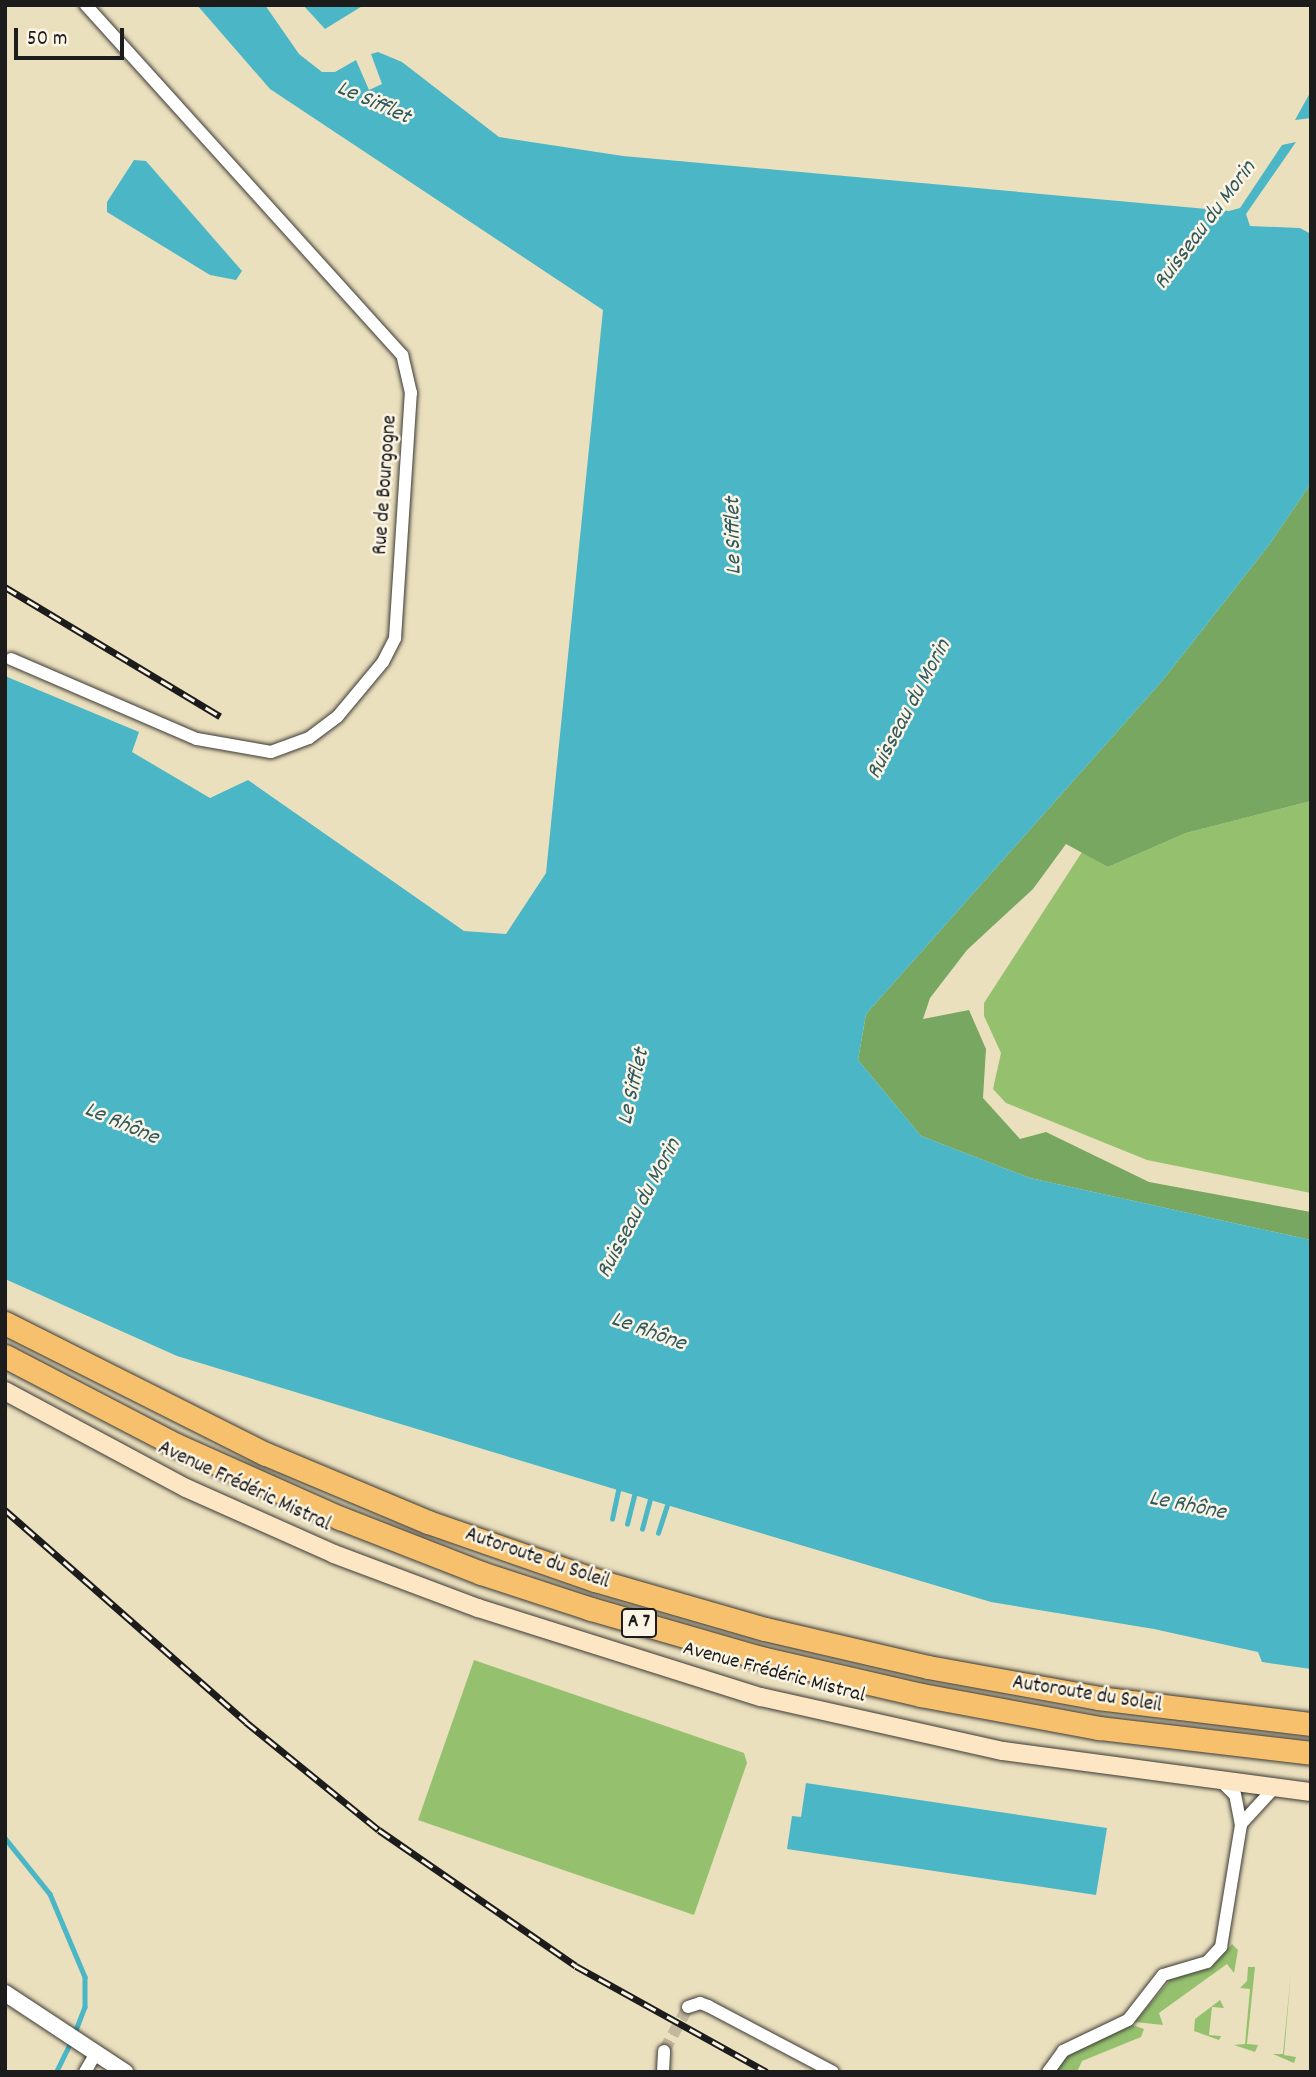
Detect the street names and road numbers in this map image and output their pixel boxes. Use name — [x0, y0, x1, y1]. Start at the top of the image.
street label: Rue de Bourgogne — [369, 414, 403, 556]
street label: Avenue Frédéric Mistral — [154, 1436, 334, 1538]
street label: Autoroute du Soleil — [462, 1523, 612, 1595]
road number: A 7 — [620, 1608, 658, 1638]
street label: Avenue Frédéric Mistral — [680, 1637, 868, 1709]
street label: Autoroute du Soleil — [1010, 1671, 1164, 1719]

